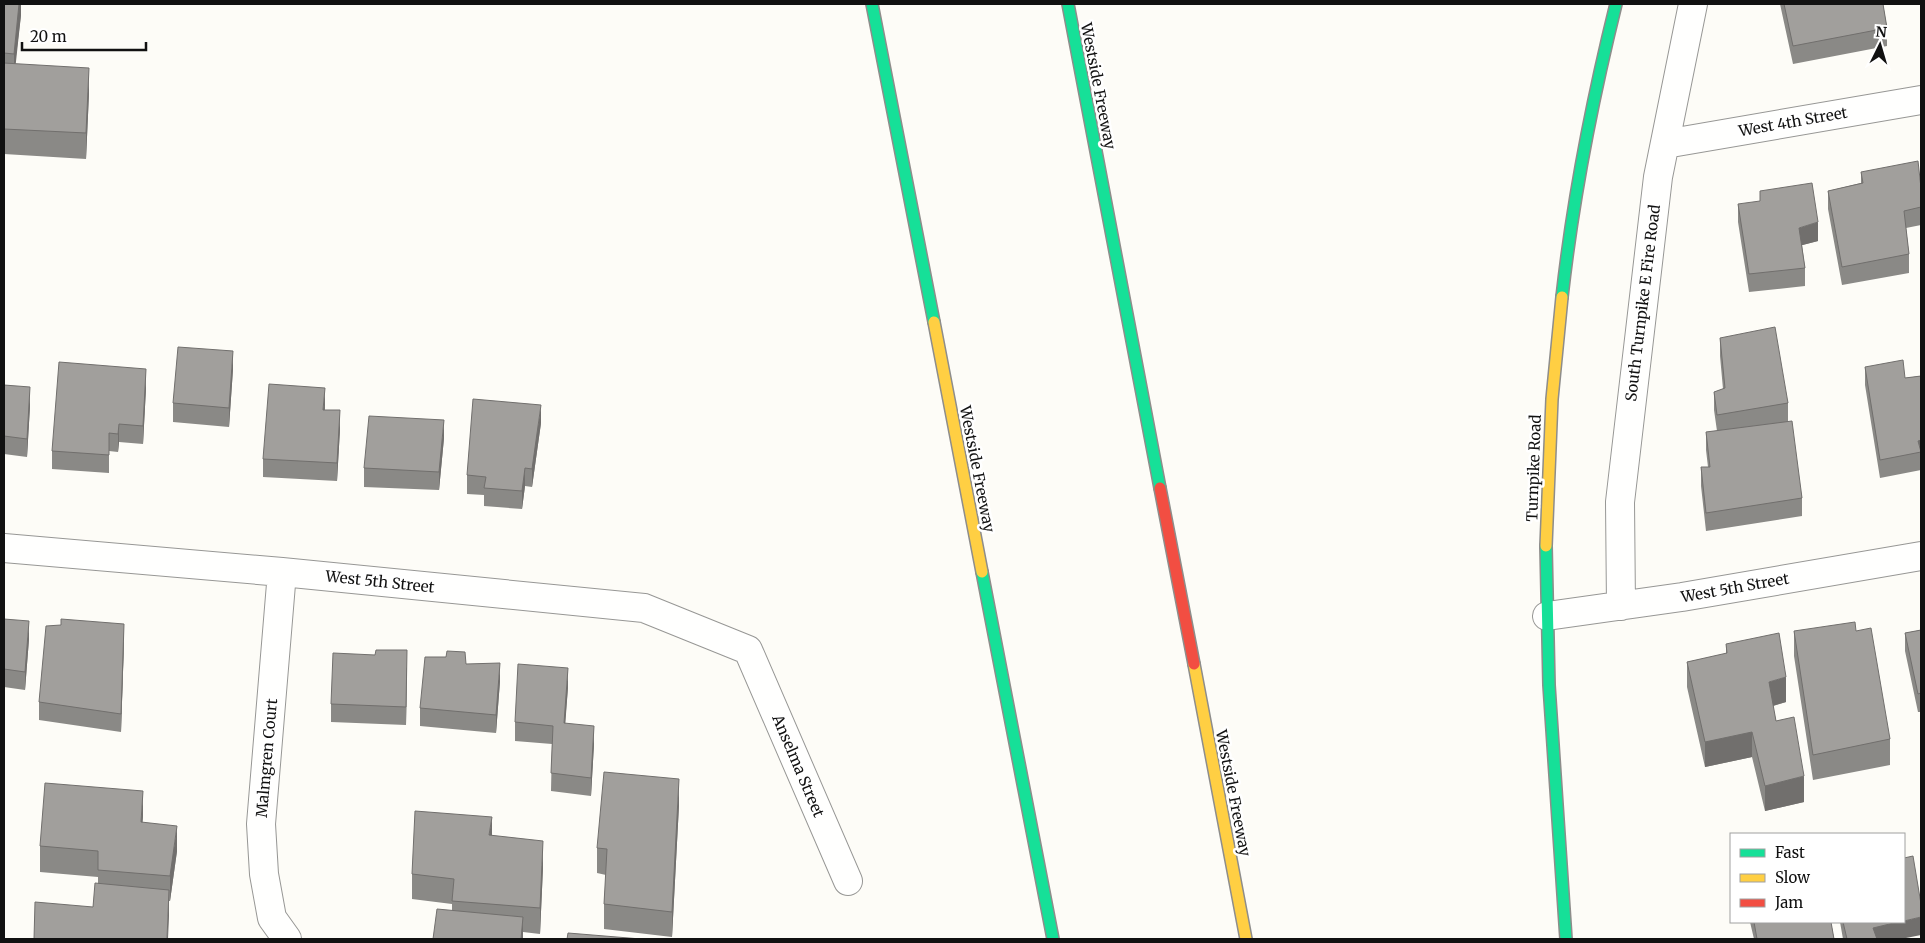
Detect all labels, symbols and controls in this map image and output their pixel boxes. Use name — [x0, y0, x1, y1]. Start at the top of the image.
scale bar — [22, 20, 146, 52]
street label: Westside Freeway — [1077, 20, 1120, 151]
north arrow — [1855, 20, 1905, 70]
text: N — [1875, 23, 1887, 41]
text: 20 m — [30, 27, 67, 46]
street label: West 4th Street — [1736, 103, 1849, 141]
street label: South Turnpike E Fire Road — [1621, 203, 1664, 402]
street label: Westside Freeway — [956, 403, 999, 534]
street label: Turnpike Road — [1522, 414, 1545, 522]
street label: West 5th Street — [324, 566, 436, 597]
street label: West 5th Street — [1678, 569, 1791, 607]
street label: Malmgren Court — [252, 697, 281, 818]
street label: Anselma Street — [768, 711, 829, 820]
street label: Westside Freeway — [1212, 727, 1255, 858]
legend — [1730, 833, 1905, 923]
text: Fast — [1775, 843, 1805, 862]
text: Slow — [1775, 868, 1810, 887]
text: Jam — [1774, 893, 1803, 912]

